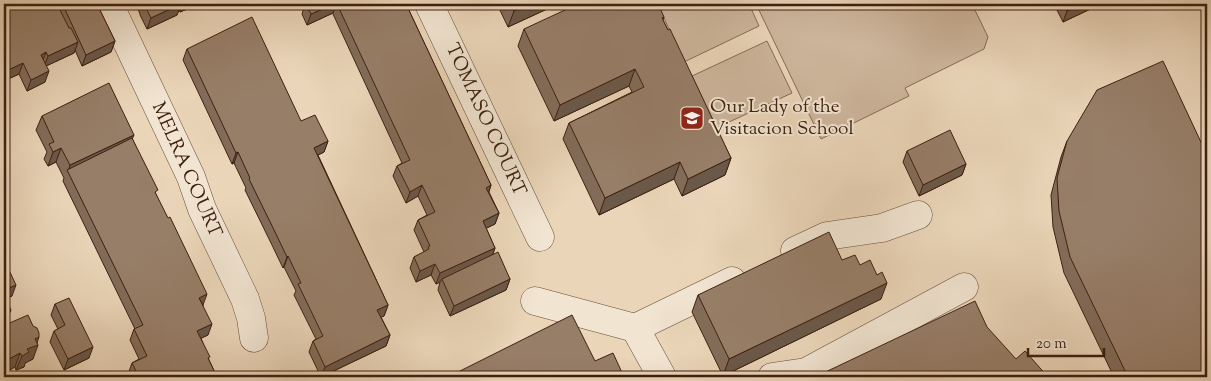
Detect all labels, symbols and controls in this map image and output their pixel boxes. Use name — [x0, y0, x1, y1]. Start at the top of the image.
street label: TOMASO COURT — [438, 39, 532, 201]
place label: Our Lady of the Visitacion School — [710, 94, 854, 143]
street label: MELRA COURT — [144, 98, 228, 242]
school or university icon: Our Lady of the Visitacion School — [679, 105, 705, 131]
scale bar — [1028, 326, 1105, 358]
text: 20 m — [1036, 334, 1067, 355]

